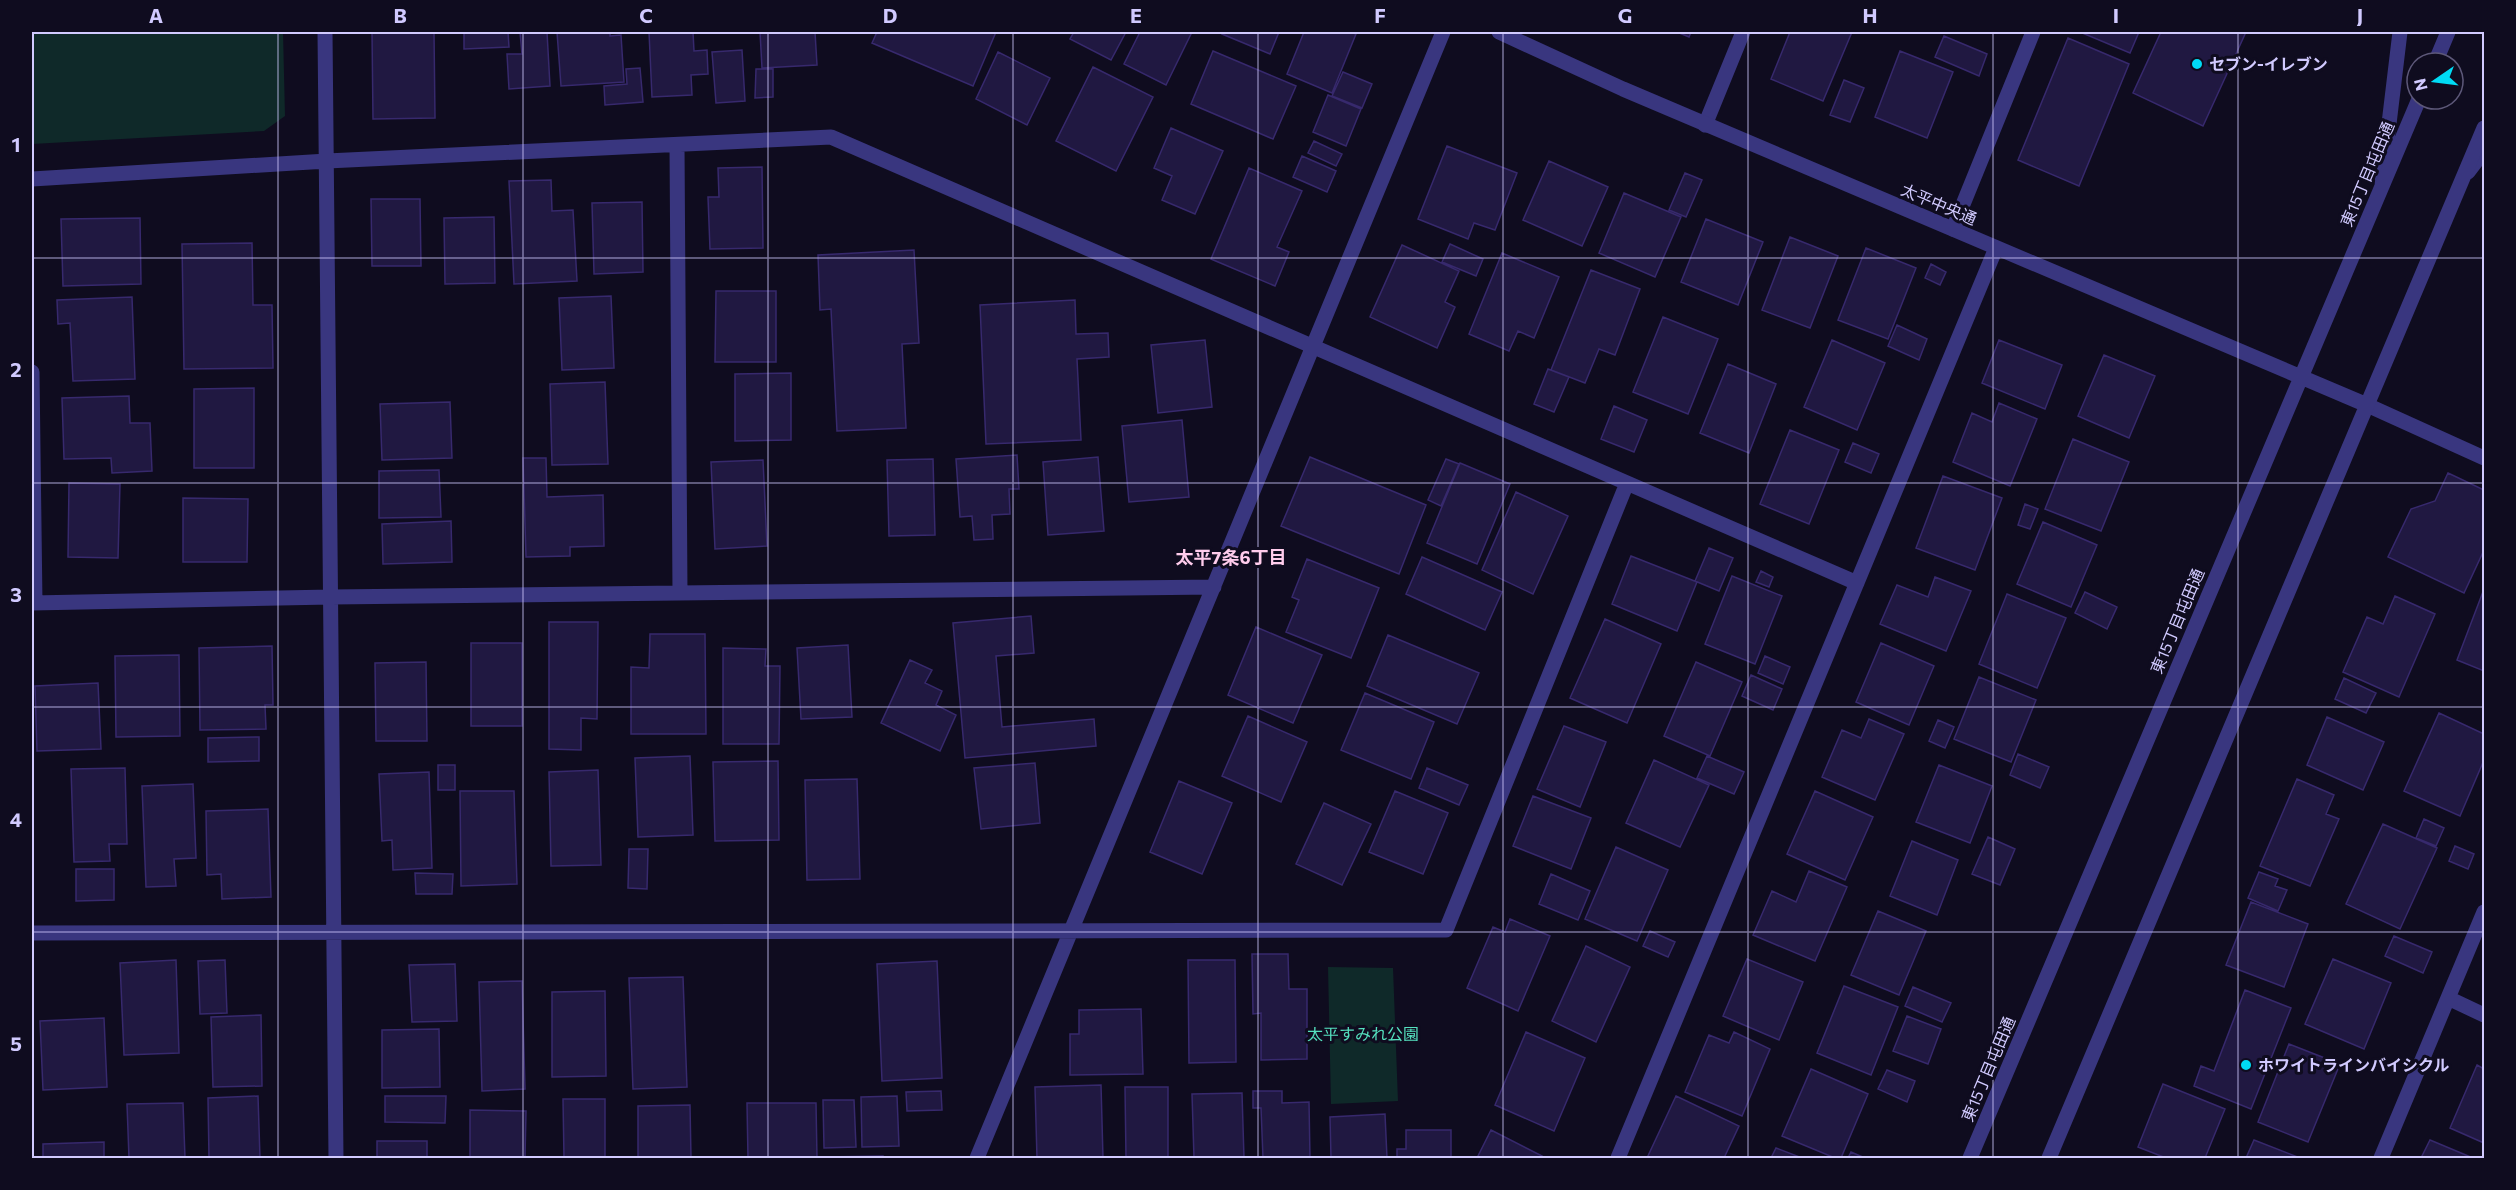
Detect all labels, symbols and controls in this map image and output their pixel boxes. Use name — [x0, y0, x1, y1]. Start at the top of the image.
text: A — [149, 3, 163, 27]
text: B — [393, 3, 407, 27]
text: C — [639, 3, 653, 27]
text: D — [883, 3, 897, 27]
text: E — [1130, 3, 1142, 27]
text: F — [1374, 3, 1386, 27]
text: G — [1618, 3, 1632, 27]
text: H — [1863, 3, 1878, 27]
text: I — [2113, 3, 2119, 27]
text: J — [2357, 3, 2363, 27]
north arrow — [2405, 51, 2465, 111]
place label: セブン-イレブン — [2209, 54, 2328, 73]
marker: セブン-イレブン — [2190, 57, 2204, 71]
text: N — [2409, 77, 2431, 93]
street label: 東15丁目屯田通 — [2336, 119, 2397, 229]
text: 1 — [11, 132, 21, 156]
street label: 太平中央通 — [1899, 179, 1980, 228]
text: 2 — [10, 357, 22, 381]
district label: 太平7条6丁目 — [1176, 546, 1287, 568]
street label: 東15丁目屯田通 — [2146, 566, 2207, 676]
text: 3 — [10, 582, 22, 606]
text: 4 — [10, 807, 22, 831]
street label: 東15丁目屯田通 — [1957, 1014, 2018, 1124]
park label: 太平すみれ公園 — [1307, 1024, 1419, 1043]
text: 5 — [10, 1031, 22, 1055]
place label: ホワイトラインバイシクル — [2258, 1055, 2450, 1074]
marker: ホワイトラインバイシクル — [2239, 1058, 2253, 1072]

